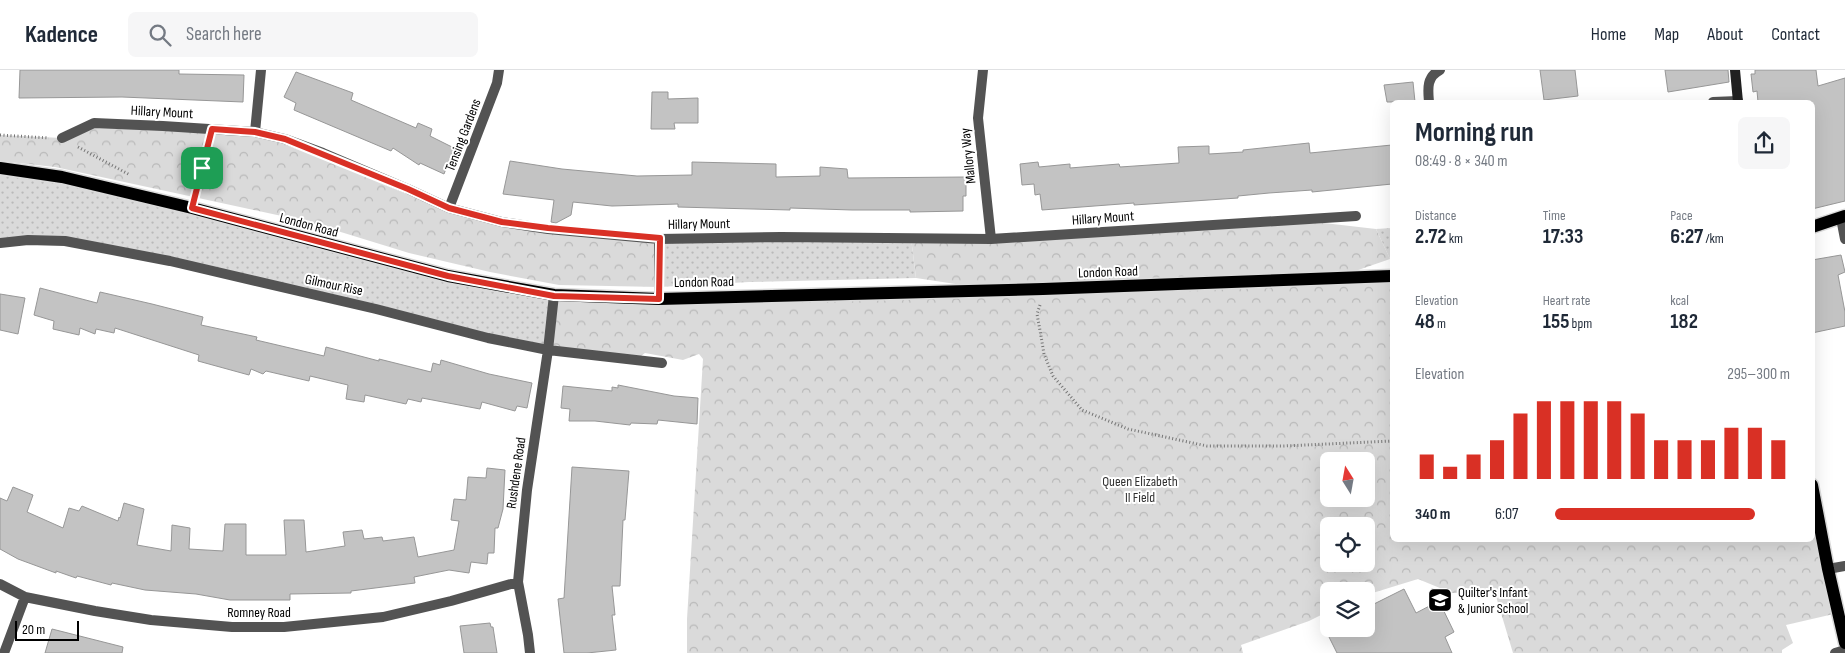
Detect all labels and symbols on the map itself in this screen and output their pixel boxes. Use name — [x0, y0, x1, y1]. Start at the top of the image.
street label: Tensing Gardens — [441, 96, 485, 174]
street label: Hillary Mount — [130, 102, 194, 122]
street label: Mallory Way — [957, 127, 979, 185]
pin — [181, 147, 223, 189]
street label: Hillary Mount — [1071, 207, 1135, 229]
street label: London Road — [278, 209, 340, 241]
street label: Hillary Mount — [668, 215, 730, 233]
street label: London Road — [1078, 262, 1138, 282]
street label: Gilmour Rise — [303, 271, 365, 299]
street label: London Road — [674, 273, 734, 291]
street label: Rushdene Road — [503, 436, 529, 510]
north arrow — [1320, 452, 1375, 508]
park label: Queen Elizabeth II Field — [1102, 473, 1178, 506]
place label: Quilter's Infant & Junior School — [1458, 584, 1528, 617]
school or university icon: Quilter's Infant & Junior School — [1427, 587, 1453, 613]
street label: Romney Road — [227, 604, 291, 621]
scale bar — [15, 618, 79, 641]

